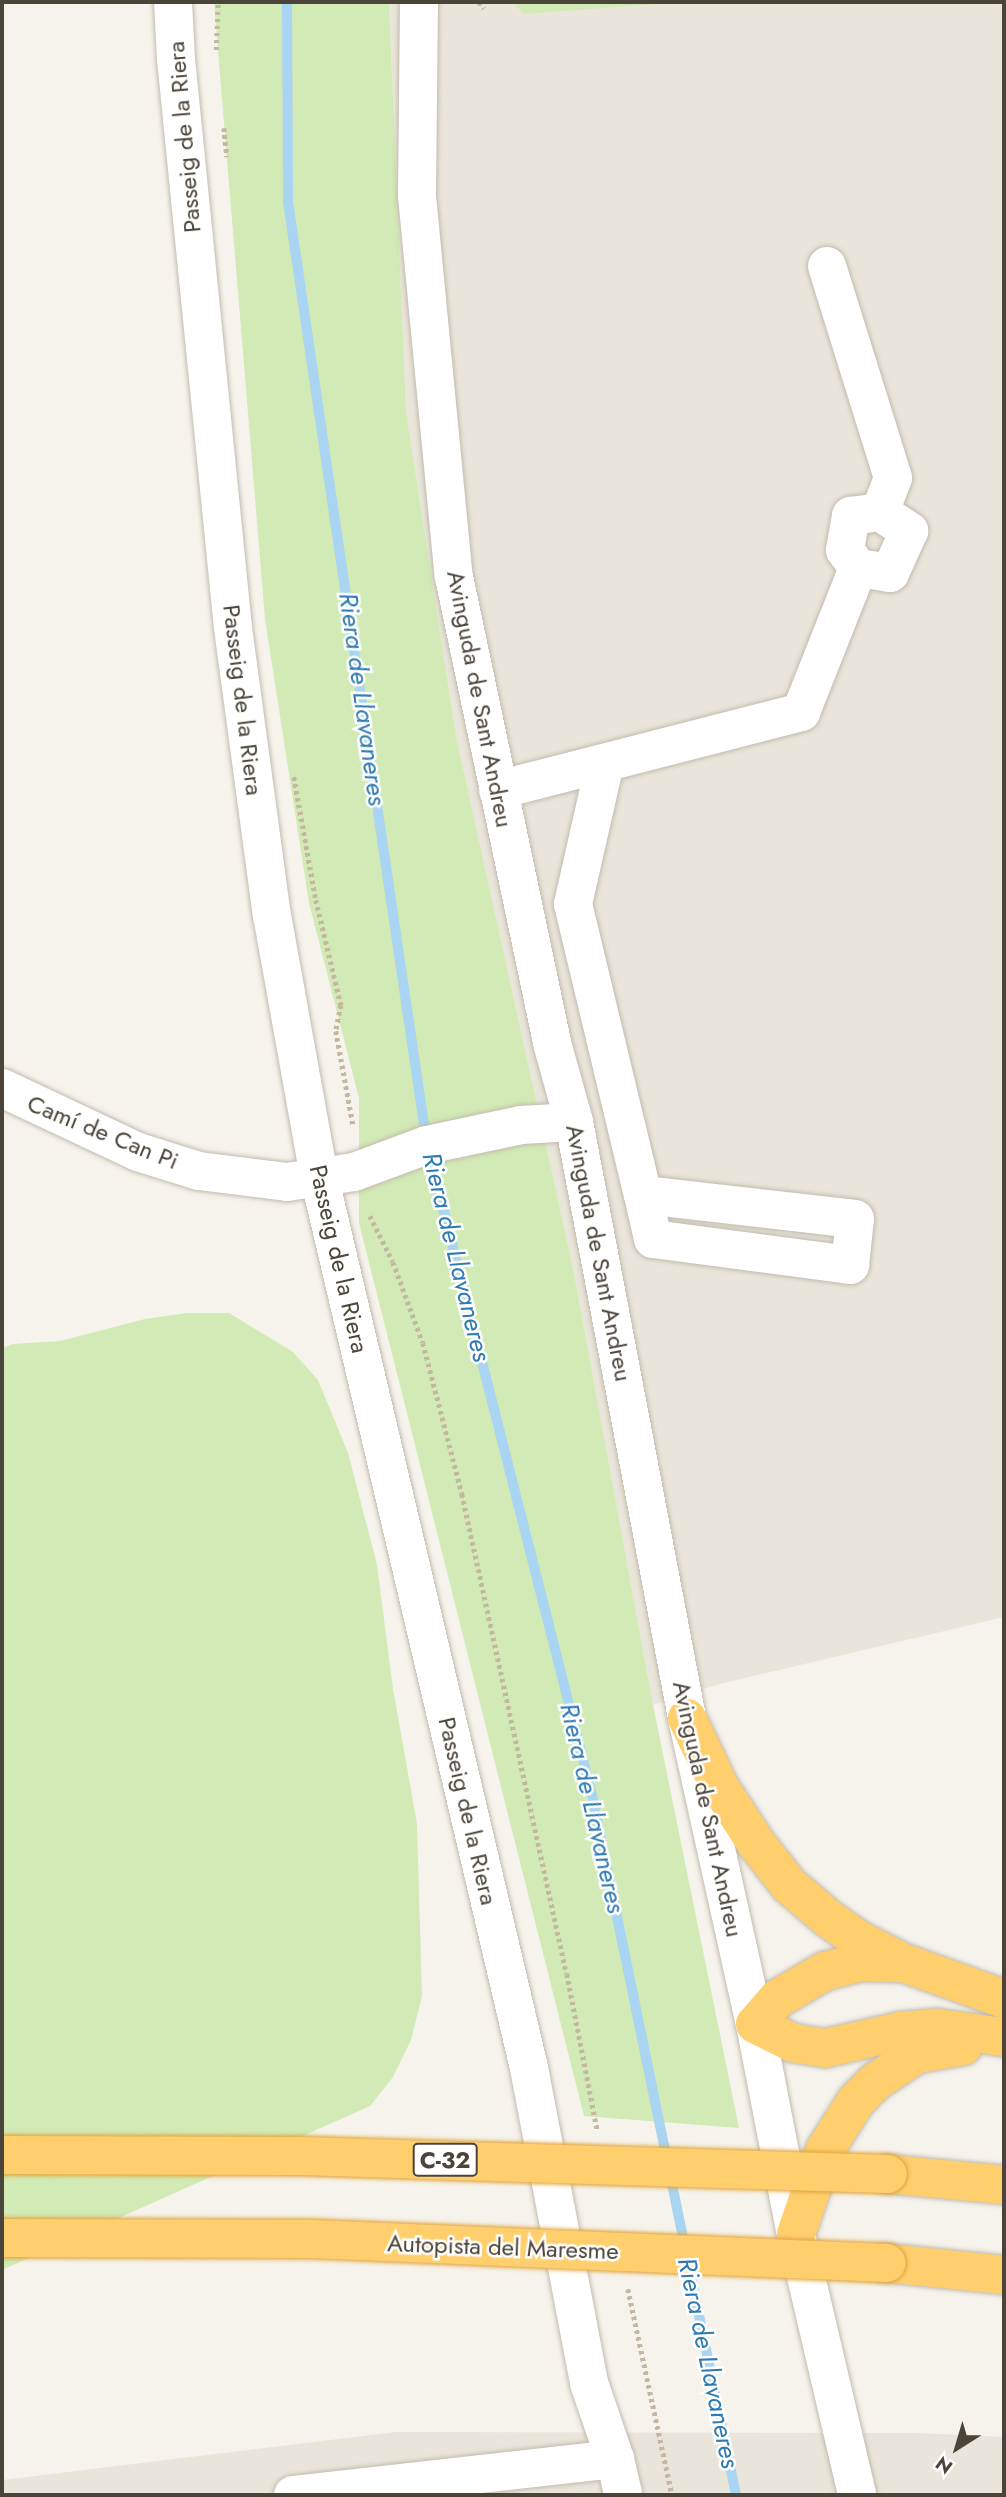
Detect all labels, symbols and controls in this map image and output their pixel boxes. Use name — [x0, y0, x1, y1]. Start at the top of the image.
street label: Passeig de la Riera — [161, 40, 207, 234]
street label: Avinguda de Sant Andreu — [441, 568, 519, 830]
water label: Riera de Llavaneres — [332, 591, 392, 807]
street label: Passeig de la Riera — [217, 603, 269, 797]
street label: Camí de Can Pi — [23, 1089, 183, 1175]
street label: Avinguda de Sant Andreu — [560, 1122, 638, 1384]
water label: Riera de Llavaneres — [415, 1149, 497, 1365]
street label: Passeig de la Riera — [303, 1162, 375, 1356]
street label: Avinguda de Sant Andreu — [667, 1678, 749, 1940]
water label: Riera de Llavaneres — [553, 1700, 631, 1916]
street label: Passeig de la Riera — [432, 1714, 504, 1908]
road number: C-32 — [412, 2140, 478, 2180]
street label: Autopista del Maresme — [387, 2229, 619, 2265]
water label: Riera de Llavaneres — [670, 2255, 746, 2471]
north arrow — [922, 2413, 992, 2483]
text: N — [930, 2450, 958, 2480]

